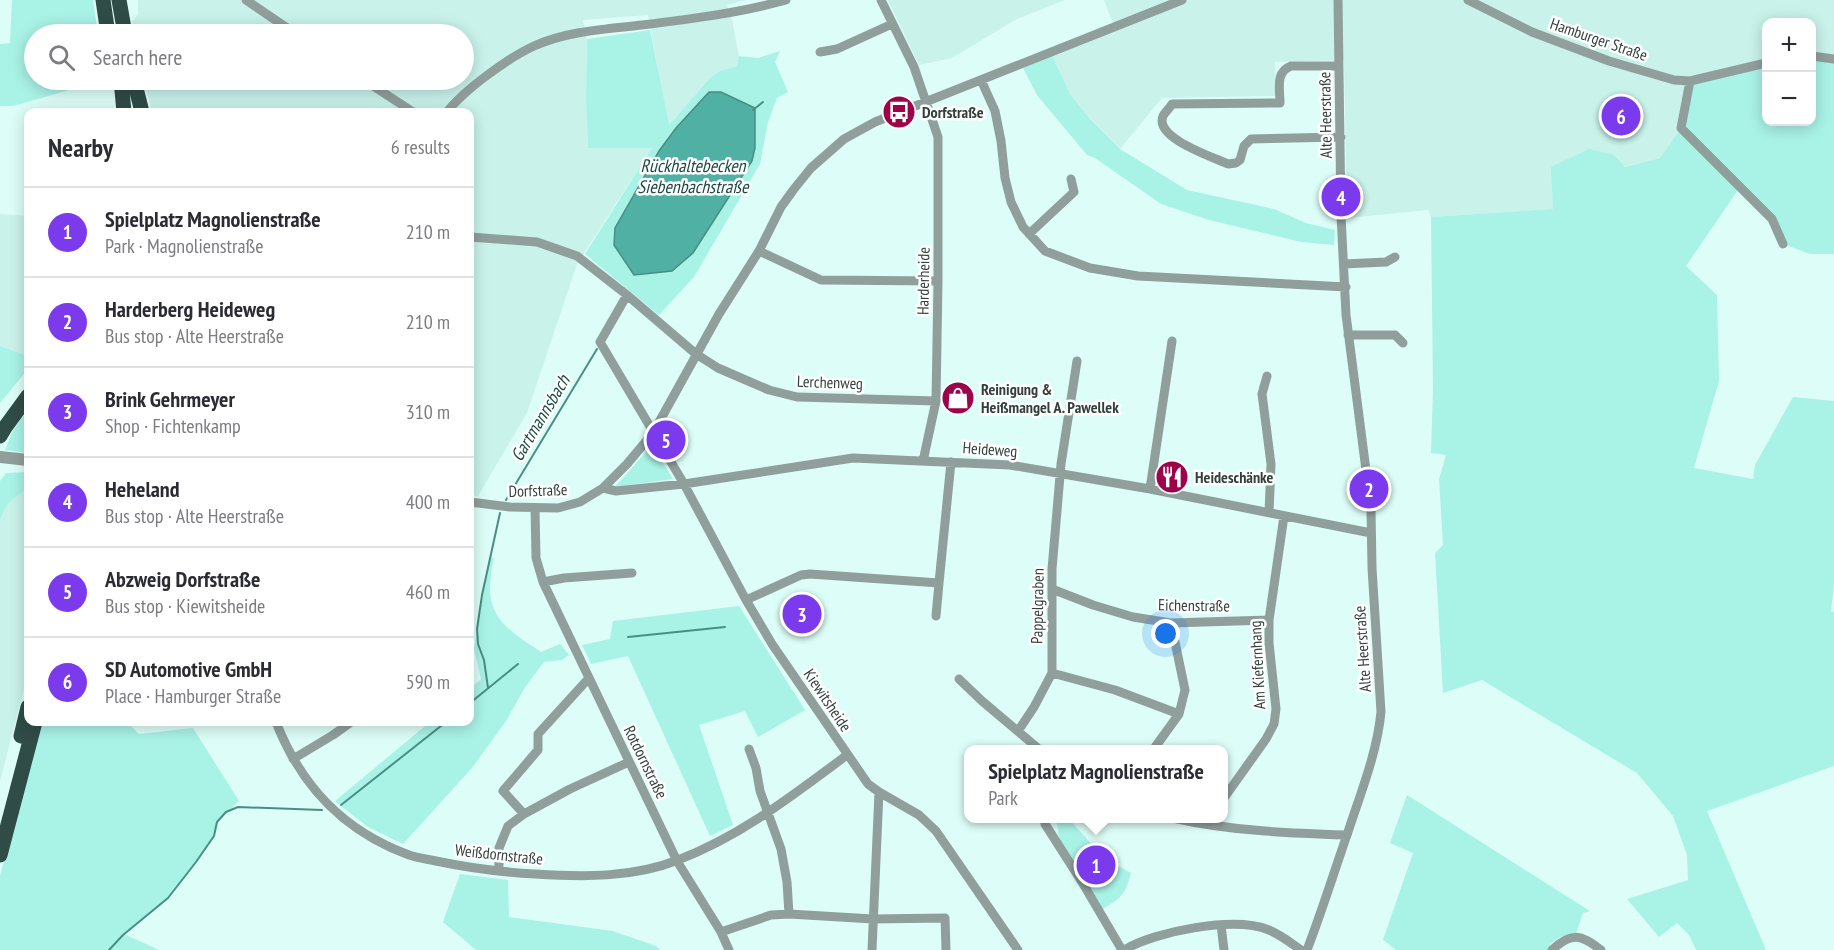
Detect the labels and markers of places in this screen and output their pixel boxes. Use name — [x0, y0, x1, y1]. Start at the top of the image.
bus stop icon: Dorfstraße — [881, 94, 917, 130]
pin: 6 — [1602, 94, 1640, 138]
place label: Dorfstraße — [922, 102, 984, 122]
pin: 4 — [1322, 174, 1360, 220]
place label: Reinigung & Heißmangel A. Pawellek — [981, 379, 1119, 417]
shop icon: Reinigung & Heißmangel A. Pawellek — [940, 380, 976, 416]
pin: 5 — [646, 418, 686, 462]
restaurant icon: Heideschänke — [1154, 459, 1190, 495]
pin: 2 — [1350, 466, 1388, 512]
place label: Heideschänke — [1195, 467, 1274, 487]
pin: 3 — [782, 592, 822, 636]
pin: 1 — [1076, 842, 1116, 888]

